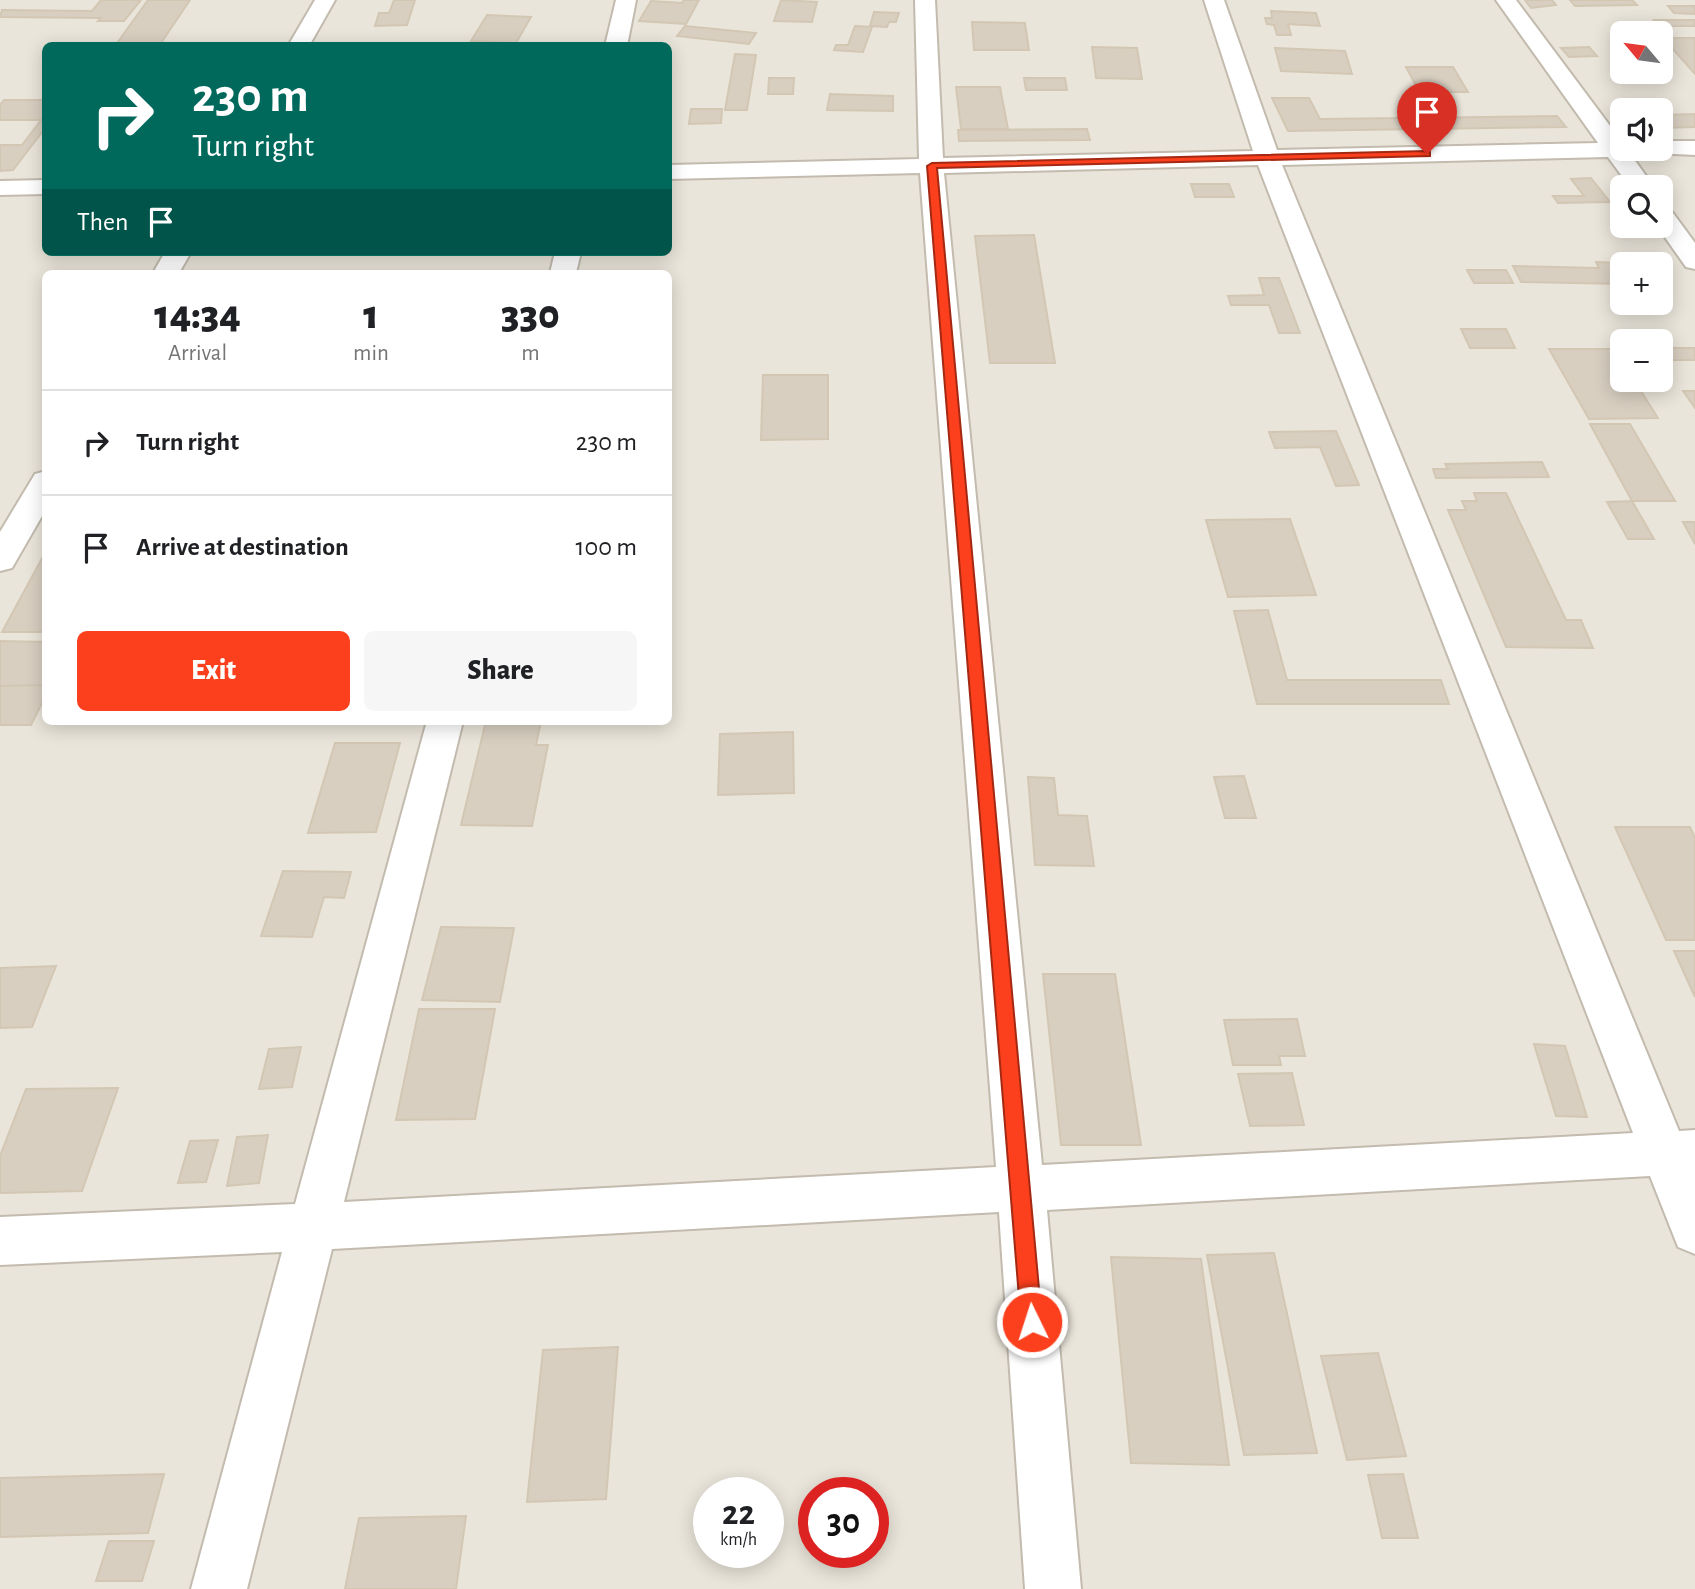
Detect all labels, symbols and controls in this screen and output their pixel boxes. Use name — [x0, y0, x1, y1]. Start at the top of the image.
north arrow — [1610, 21, 1673, 84]
map controls — [1610, 21, 1673, 392]
icon: right — [77, 70, 168, 161]
text: 230 m — [192, 72, 309, 121]
pin — [1397, 82, 1457, 154]
icon: arrive — [1408, 93, 1446, 131]
button: sound — [1610, 98, 1673, 161]
text: Turn right — [192, 130, 314, 162]
button: search — [1610, 175, 1673, 238]
icon: arrive — [142, 203, 180, 241]
text: Then — [77, 209, 128, 235]
button: + — [1610, 252, 1673, 315]
text: 14:34 — [154, 294, 241, 336]
text: 1 — [363, 294, 379, 336]
text: 330 — [501, 294, 560, 336]
button: − — [1610, 329, 1673, 392]
text: Arrival — [168, 342, 227, 365]
text: min — [353, 342, 389, 365]
text: m — [521, 342, 540, 365]
icon: right — [77, 424, 115, 462]
text: Turn right — [136, 429, 239, 455]
text: 230 m — [576, 429, 637, 455]
icon: arrive — [77, 529, 115, 567]
text: Arrive at destination — [136, 534, 349, 560]
text: 100 m — [576, 534, 637, 560]
button: Exit — [77, 631, 350, 711]
button: Share — [364, 631, 637, 711]
position arrow — [995, 1285, 1069, 1359]
speed limit sign: 30 — [798, 1477, 889, 1568]
text: 22 — [722, 1496, 755, 1531]
text: km/h — [720, 1531, 757, 1549]

